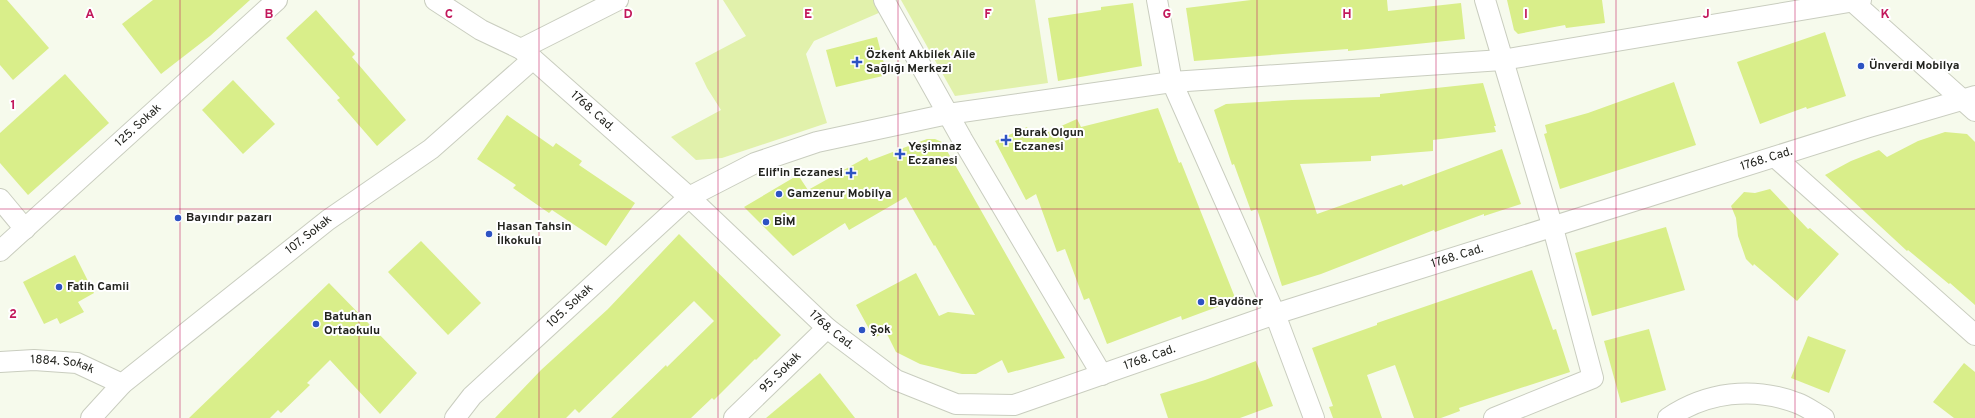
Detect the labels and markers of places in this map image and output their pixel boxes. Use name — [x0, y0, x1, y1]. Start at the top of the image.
place label: Özkent Akbilek Aile Sağlığı Merkezi — [866, 47, 976, 77]
marker: Özkent Akbilek Aile Sağlığı Merkezi — [851, 56, 863, 68]
place label: Ünverdi Mobilya — [1869, 58, 1959, 74]
marker: Ünverdi Mobilya — [1856, 61, 1866, 71]
place label: Burak Olgun Eczanesi — [1014, 125, 1084, 155]
marker: Burak Olgun Eczanesi — [1001, 135, 1011, 145]
place label: Yeşimnaz Eczanesi — [908, 139, 962, 169]
marker: Yeşimnaz Eczanesi — [895, 149, 905, 159]
place label: Elif'in Eczanesi — [758, 165, 843, 181]
marker: Elif'in Eczanesi — [846, 168, 856, 178]
place label: Gamzenur Mobilya — [787, 186, 891, 202]
marker: Gamzenur Mobilya — [774, 189, 784, 199]
place label: Bayındır pazarı — [186, 210, 272, 226]
marker: Bayındır pazarı — [173, 213, 183, 223]
place label: BİM — [774, 214, 795, 230]
marker: BİM — [761, 217, 771, 227]
place label: Hasan Tahsin İlkokulu — [497, 219, 572, 249]
marker: Hasan Tahsin İlkokulu — [484, 229, 494, 239]
place label: Fatih Camii — [67, 279, 129, 295]
marker: Fatih Camii — [54, 282, 64, 292]
place label: Baydöner — [1209, 294, 1263, 310]
marker: Baydöner — [1196, 297, 1206, 307]
place label: Batuhan Ortaokulu — [324, 309, 380, 339]
marker: Batuhan Ortaokulu — [311, 319, 321, 329]
place label: Şok — [870, 322, 891, 338]
marker: Şok — [857, 325, 867, 335]

